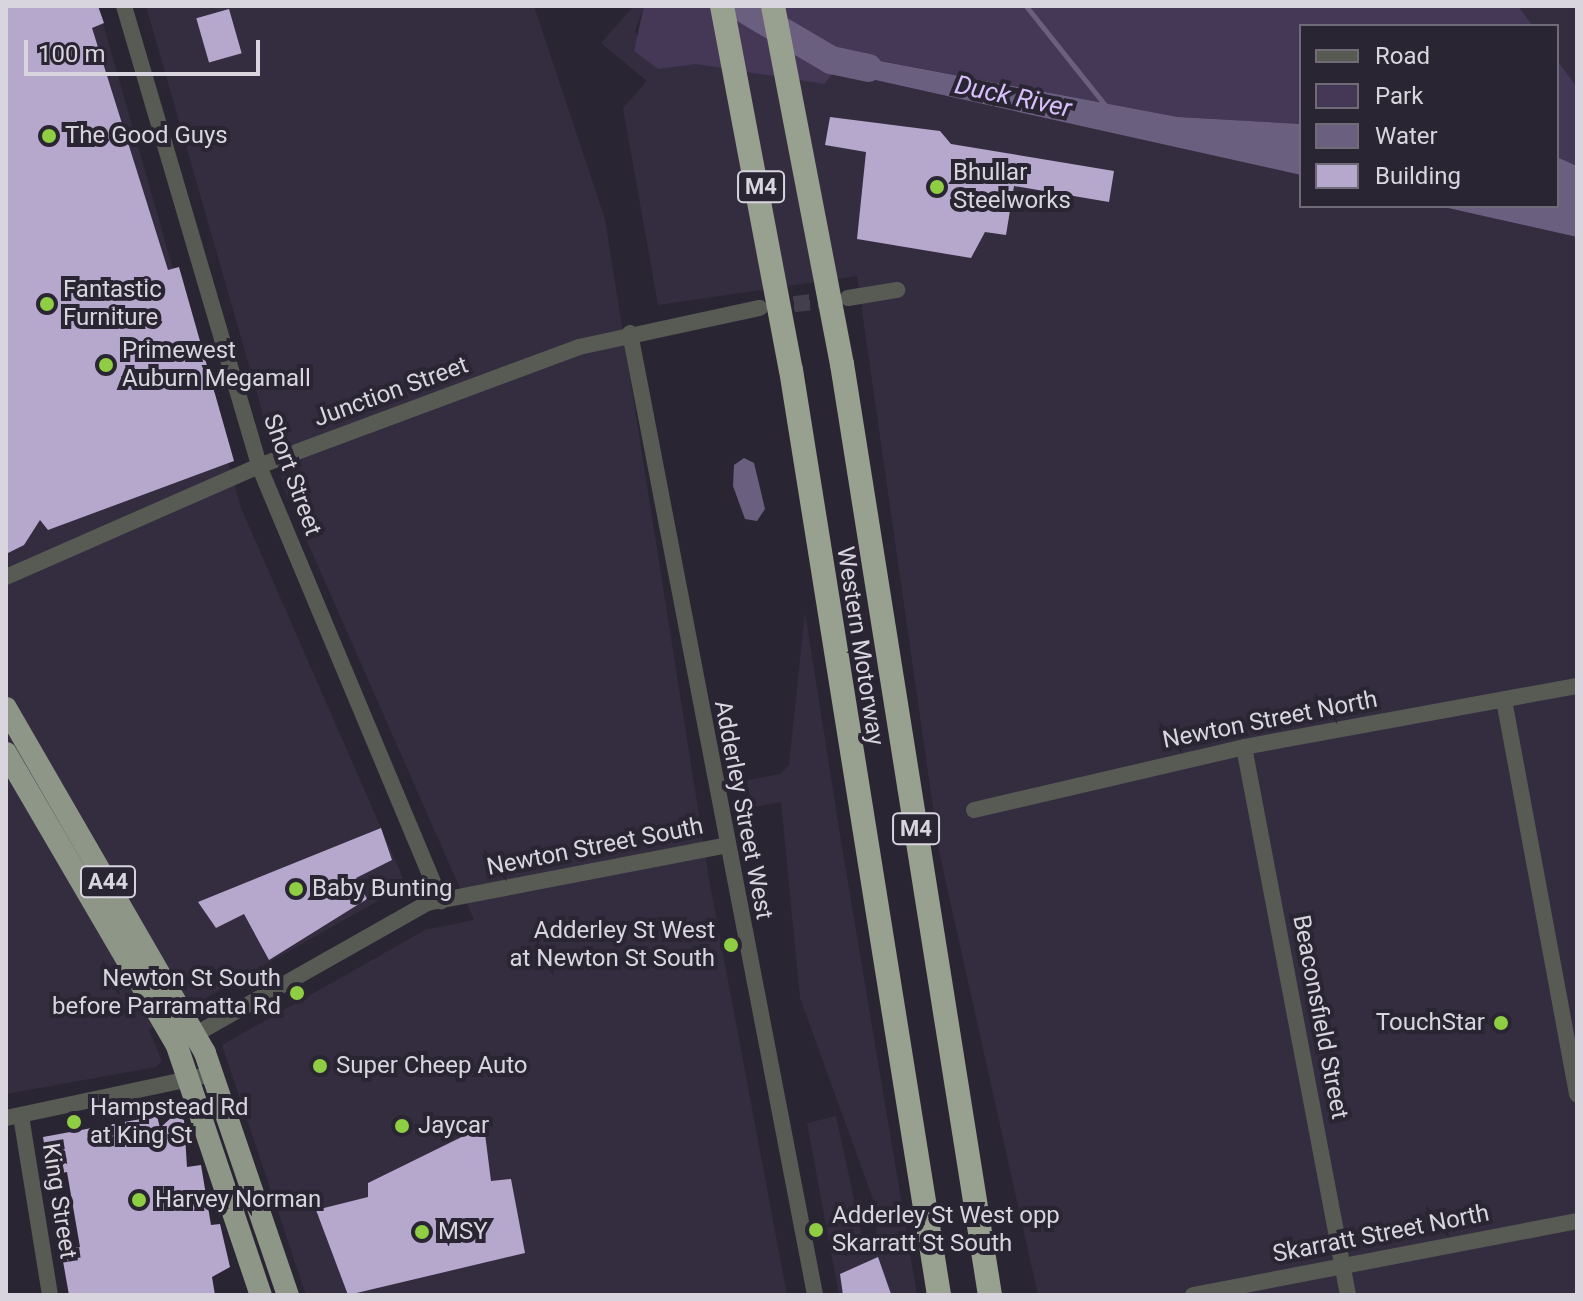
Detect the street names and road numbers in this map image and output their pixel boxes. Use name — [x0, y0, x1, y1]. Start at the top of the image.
road number: M4 — [737, 169, 785, 205]
street label: Junction Street — [310, 351, 472, 433]
street label: Short Street — [257, 410, 327, 540]
street label: Western Motorway — [830, 545, 890, 747]
street label: Newton Street North — [1160, 685, 1380, 755]
street label: Adderley Street West — [708, 698, 778, 922]
road number: M4 — [892, 811, 940, 847]
street label: Newton Street South — [484, 812, 706, 882]
road number: A44 — [78, 864, 138, 900]
street label: Beaconsfield Street — [1286, 913, 1354, 1121]
street label: King Street — [36, 1141, 82, 1261]
street label: Skarratt Street North — [1270, 1199, 1492, 1269]

